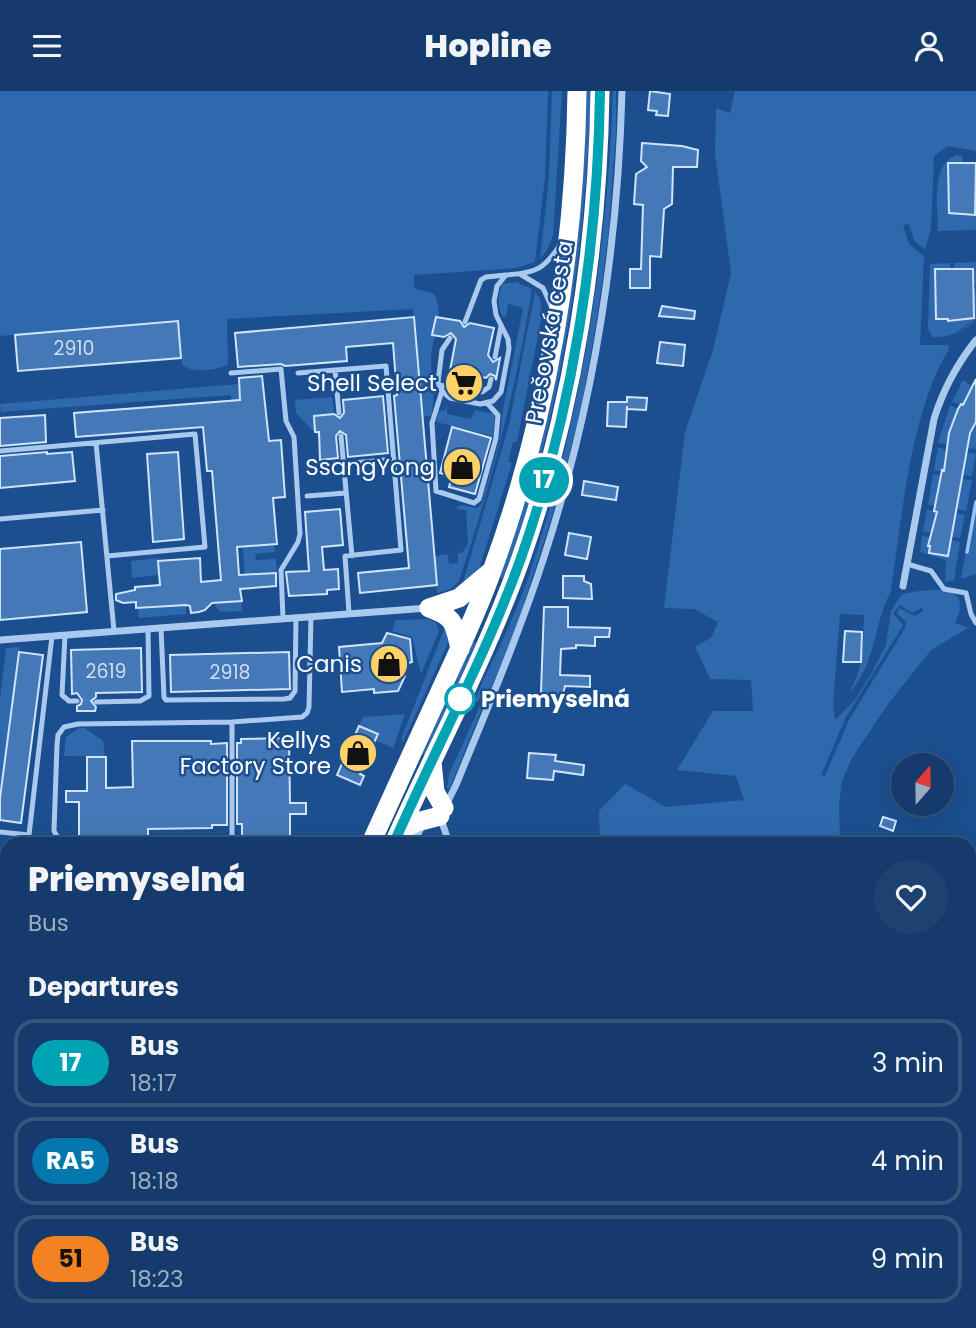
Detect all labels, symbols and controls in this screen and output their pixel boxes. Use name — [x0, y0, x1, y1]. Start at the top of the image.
text: Hopline — [424, 23, 552, 68]
icon: menu — [28, 27, 66, 65]
icon: person — [910, 27, 948, 65]
street label: Prešovská cesta — [517, 238, 581, 426]
house number: 2910 — [54, 335, 94, 362]
supermarket icon: Shell Select — [443, 362, 485, 404]
place label: Shell Select — [307, 367, 437, 399]
shop icon: SsangYong — [441, 446, 483, 488]
place label: SsangYong — [305, 451, 435, 483]
line badge: 17 — [512, 457, 576, 503]
text: 17 — [533, 463, 555, 496]
shop icon: Canis — [368, 643, 410, 685]
place label: Canis — [296, 648, 362, 680]
house number: 2619 — [85, 658, 127, 685]
house number: 2918 — [210, 659, 250, 686]
place label: Priemyselná — [481, 683, 630, 715]
marker: Priemyselná — [445, 684, 475, 714]
place label: Kellys Factory Store — [180, 724, 331, 782]
shop icon: Kellys Factory Store — [337, 732, 379, 774]
north arrow — [891, 753, 954, 815]
map controls — [891, 753, 954, 816]
text: Priemyselná — [28, 856, 245, 903]
button: heart — [874, 860, 948, 934]
text: Bus — [28, 907, 69, 939]
text: Departures — [28, 969, 179, 1005]
text: Bus — [130, 1028, 179, 1064]
text: 3 min — [872, 1045, 944, 1081]
text: 17 — [60, 1046, 81, 1079]
text: 18:17 — [130, 1067, 177, 1099]
text: Bus — [130, 1126, 179, 1162]
text: 4 min — [871, 1143, 944, 1179]
text: RA5 — [46, 1144, 95, 1177]
text: 18:18 — [130, 1165, 179, 1197]
text: Bus — [130, 1224, 179, 1260]
text: 9 min — [871, 1241, 944, 1277]
text: 51 — [58, 1242, 83, 1275]
text: 18:23 — [130, 1263, 184, 1295]

